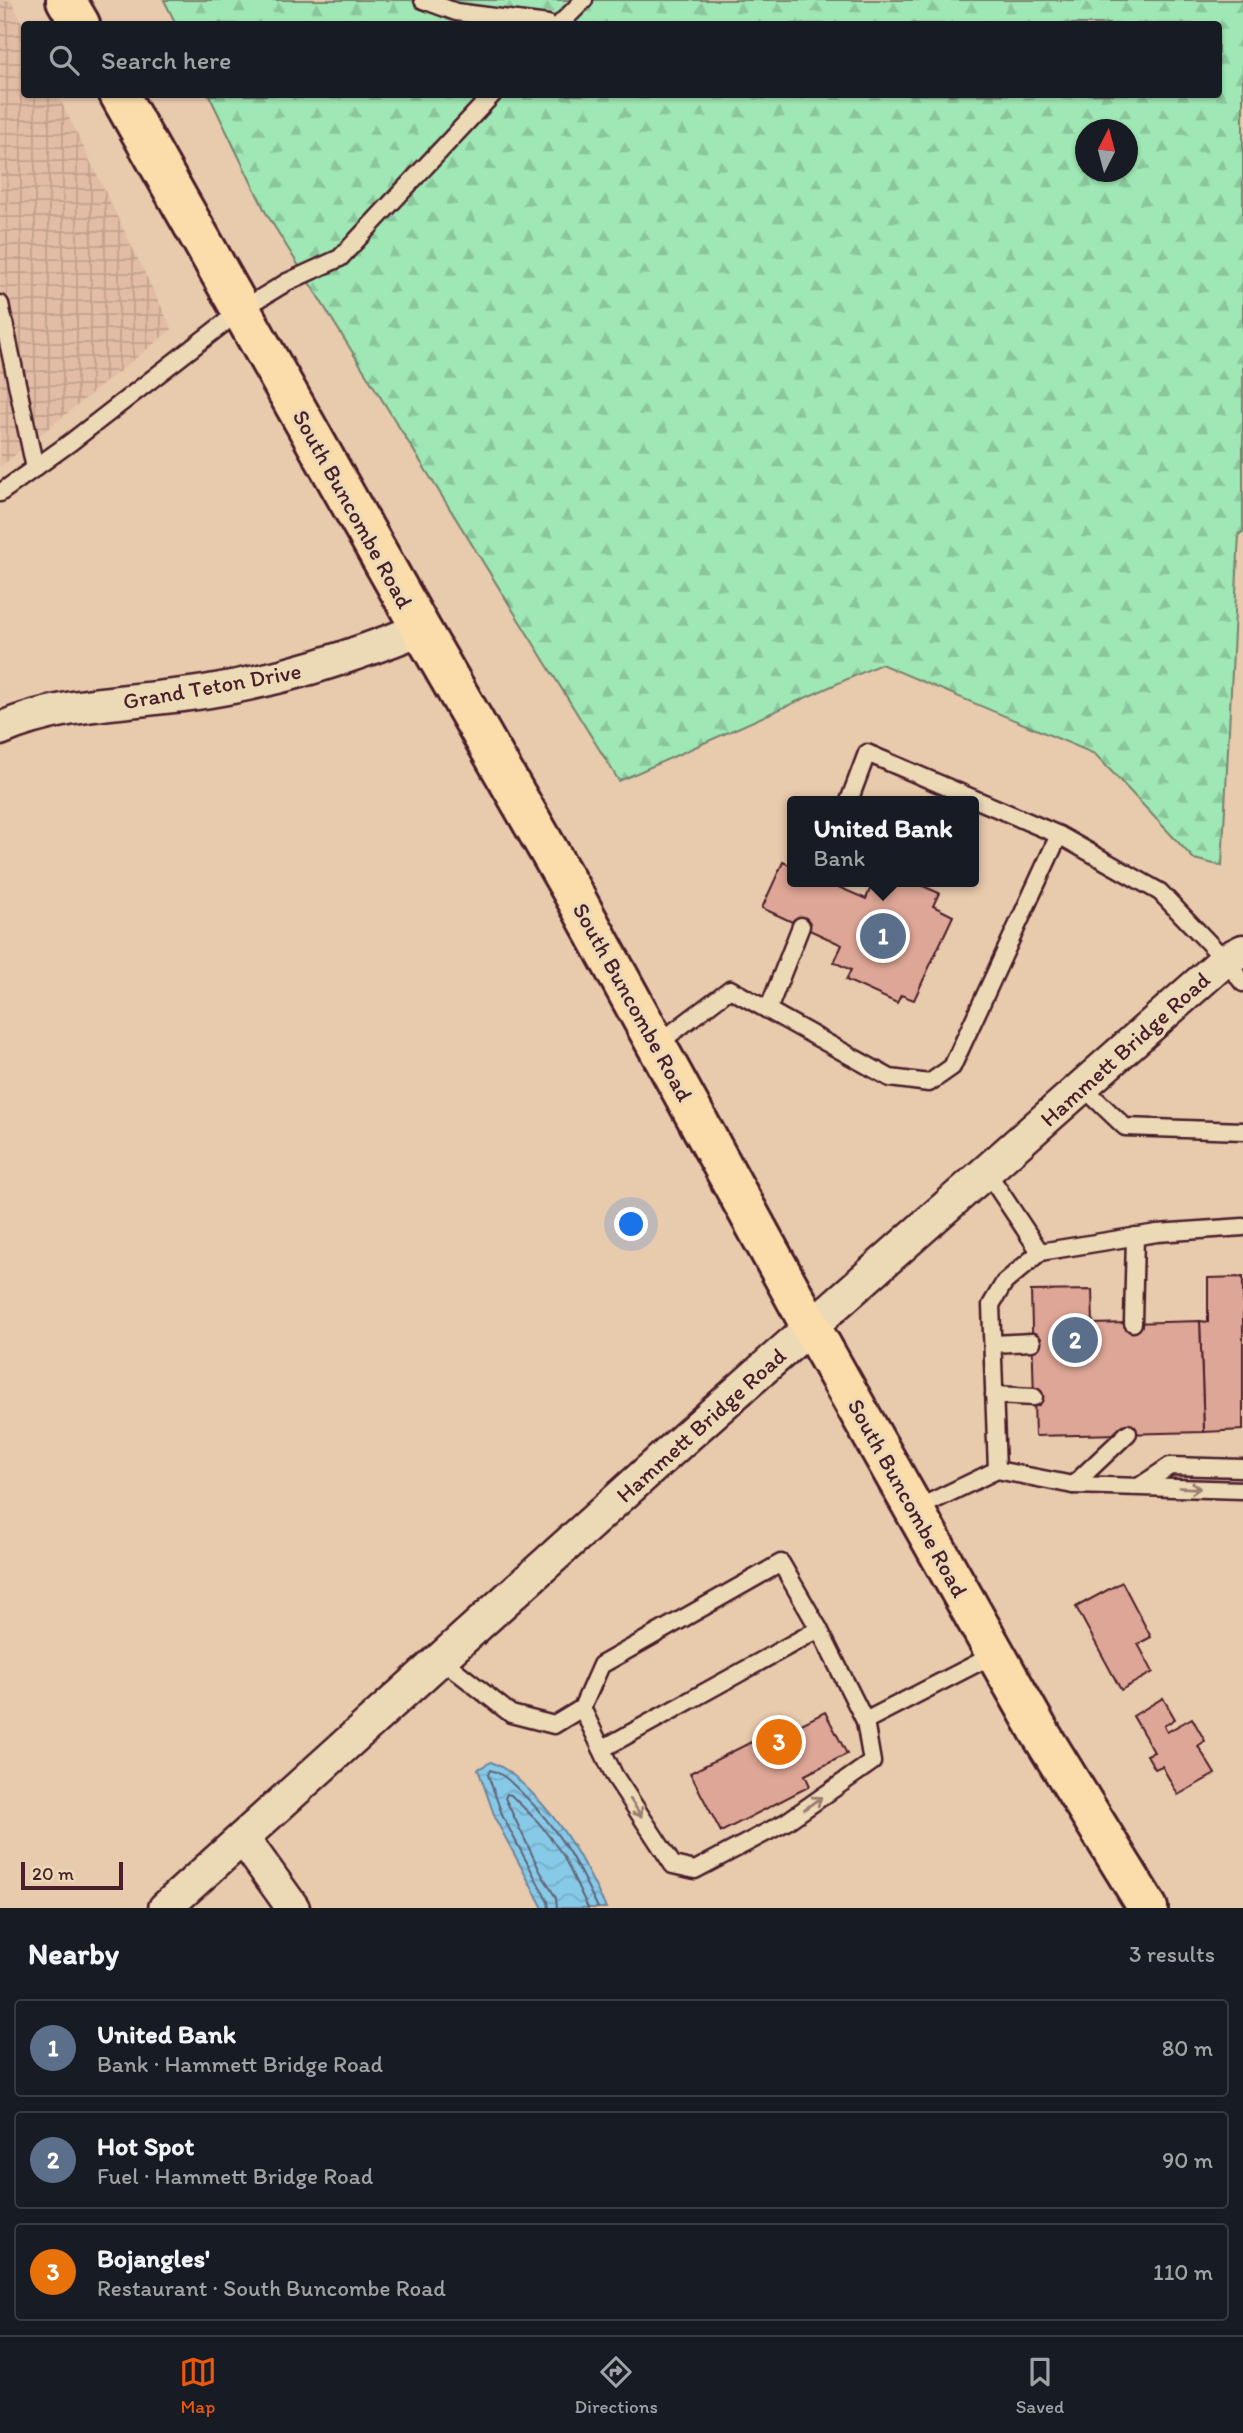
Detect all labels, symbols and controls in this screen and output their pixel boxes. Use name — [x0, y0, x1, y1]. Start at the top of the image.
search box — [21, 21, 1222, 98]
icon: search — [45, 41, 83, 79]
text: Search here — [101, 44, 231, 76]
north arrow — [1075, 119, 1138, 182]
street label: South Buncombe Road — [287, 405, 419, 613]
street label: Grand Teton Drive — [121, 657, 303, 715]
popup — [787, 796, 979, 887]
text: United Bank — [814, 812, 952, 844]
text: Bank — [814, 844, 865, 872]
street label: South Buncombe Road — [567, 898, 699, 1106]
pin: 1 — [860, 910, 906, 962]
street label: Hammett Bridge Road — [1034, 965, 1216, 1133]
your location — [614, 1207, 648, 1241]
pin: 2 — [1052, 1314, 1098, 1366]
street label: Hammett Bridge Road — [610, 1341, 792, 1509]
street label: South Buncombe Road — [842, 1394, 974, 1602]
one-way arrow — [1178, 1482, 1201, 1495]
pin: 3 — [756, 1716, 802, 1768]
one-way arrow — [803, 1796, 822, 1810]
one-way arrow — [629, 1797, 643, 1817]
scale bar — [21, 1859, 122, 1891]
text: 20 m — [32, 1862, 74, 1885]
text: Nearby — [28, 1935, 119, 1972]
text: 3 results — [1129, 1940, 1215, 1968]
text: United Bank — [97, 2018, 236, 2050]
text: 1 — [48, 2034, 58, 2062]
text: 80 m — [1162, 2034, 1213, 2062]
text: Bank · Hammett Bridge Road — [97, 2050, 383, 2078]
text: Hot Spot — [97, 2130, 194, 2162]
text: 2 — [47, 2146, 59, 2174]
text: 90 m — [1162, 2146, 1213, 2174]
text: Fuel · Hammett Bridge Road — [97, 2162, 373, 2190]
text: Bojangles' — [97, 2242, 210, 2274]
text: 3 — [47, 2258, 59, 2286]
text: 110 m — [1153, 2258, 1213, 2286]
text: Restaurant · South Buncombe Road — [97, 2274, 446, 2302]
tab: Map — [179, 2353, 217, 2418]
tab: Directions — [574, 2353, 658, 2418]
tab: Saved — [1016, 2353, 1064, 2418]

